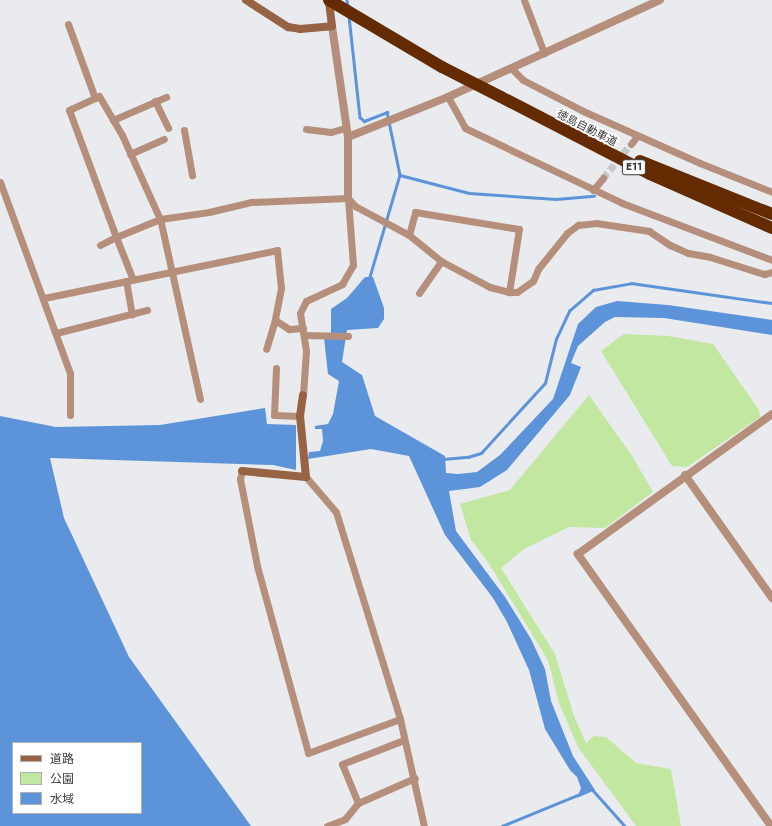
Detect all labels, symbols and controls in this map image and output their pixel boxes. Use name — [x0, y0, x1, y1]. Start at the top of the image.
street label: 徳島自動車道 — [555, 107, 619, 149]
road number: E11 — [621, 159, 647, 175]
legend — [12, 742, 142, 814]
text: 道路 — [50, 750, 74, 768]
text: 公園 — [50, 770, 74, 788]
text: 水域 — [50, 790, 74, 808]

